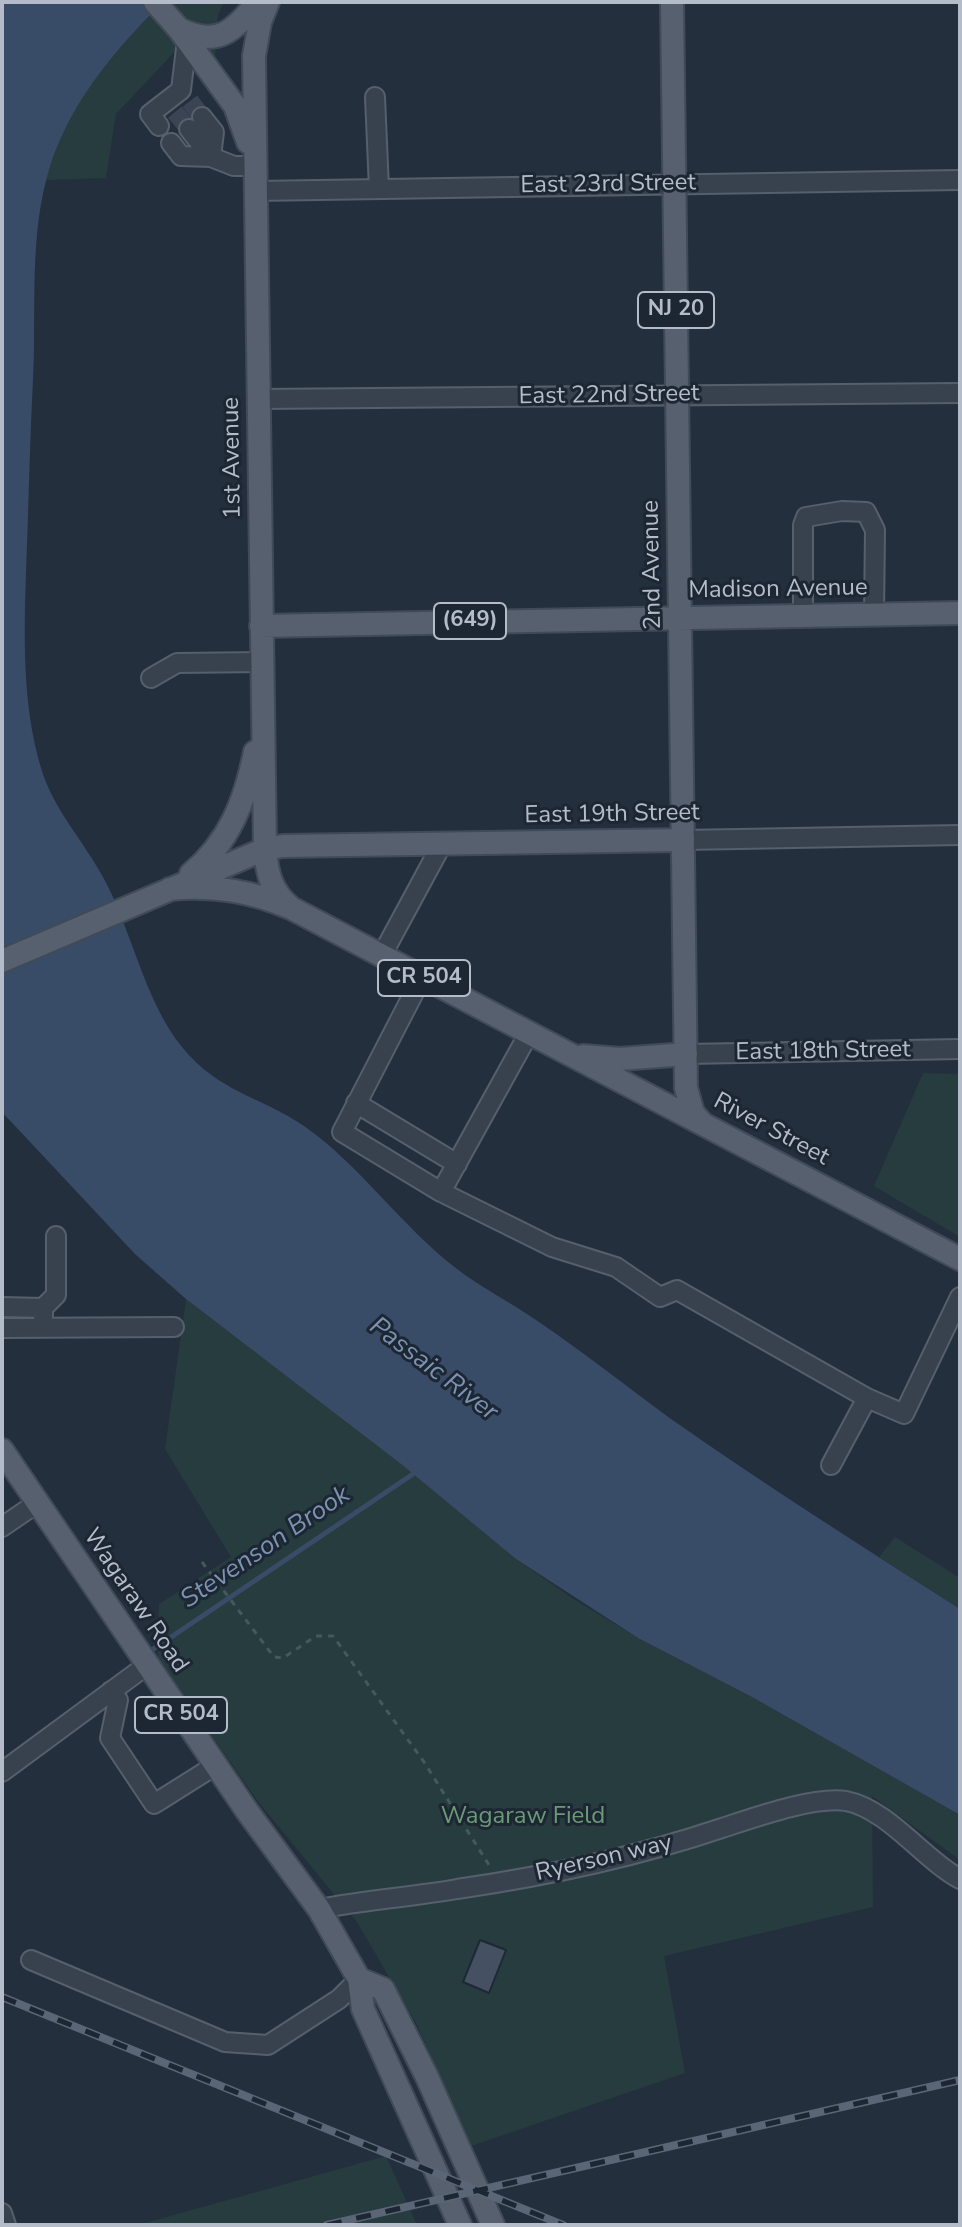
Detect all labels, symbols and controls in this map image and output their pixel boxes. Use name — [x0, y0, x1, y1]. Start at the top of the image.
street label: East 23rd Street — [520, 169, 696, 201]
road number: NJ 20 — [638, 292, 714, 328]
street label: East 22nd Street — [518, 380, 700, 412]
street label: 1st Avenue — [218, 397, 248, 519]
street label: 2nd Avenue — [637, 500, 669, 630]
street label: Madison Avenue — [688, 574, 868, 606]
road number: (649) — [434, 603, 506, 639]
street label: East 19th Street — [524, 799, 700, 831]
road number: CR 504 — [378, 960, 470, 996]
street label: East 18th Street — [735, 1036, 911, 1068]
street label: River Street — [708, 1088, 834, 1172]
water label: Passaic River — [363, 1312, 503, 1428]
water label: Stevenson Brook — [175, 1480, 357, 1616]
street label: Wagaraw Road — [76, 1523, 194, 1679]
road number: CR 504 — [135, 1697, 227, 1733]
park label: Wagaraw Field — [441, 1803, 605, 1831]
street label: Ryerson way — [533, 1829, 675, 1889]

